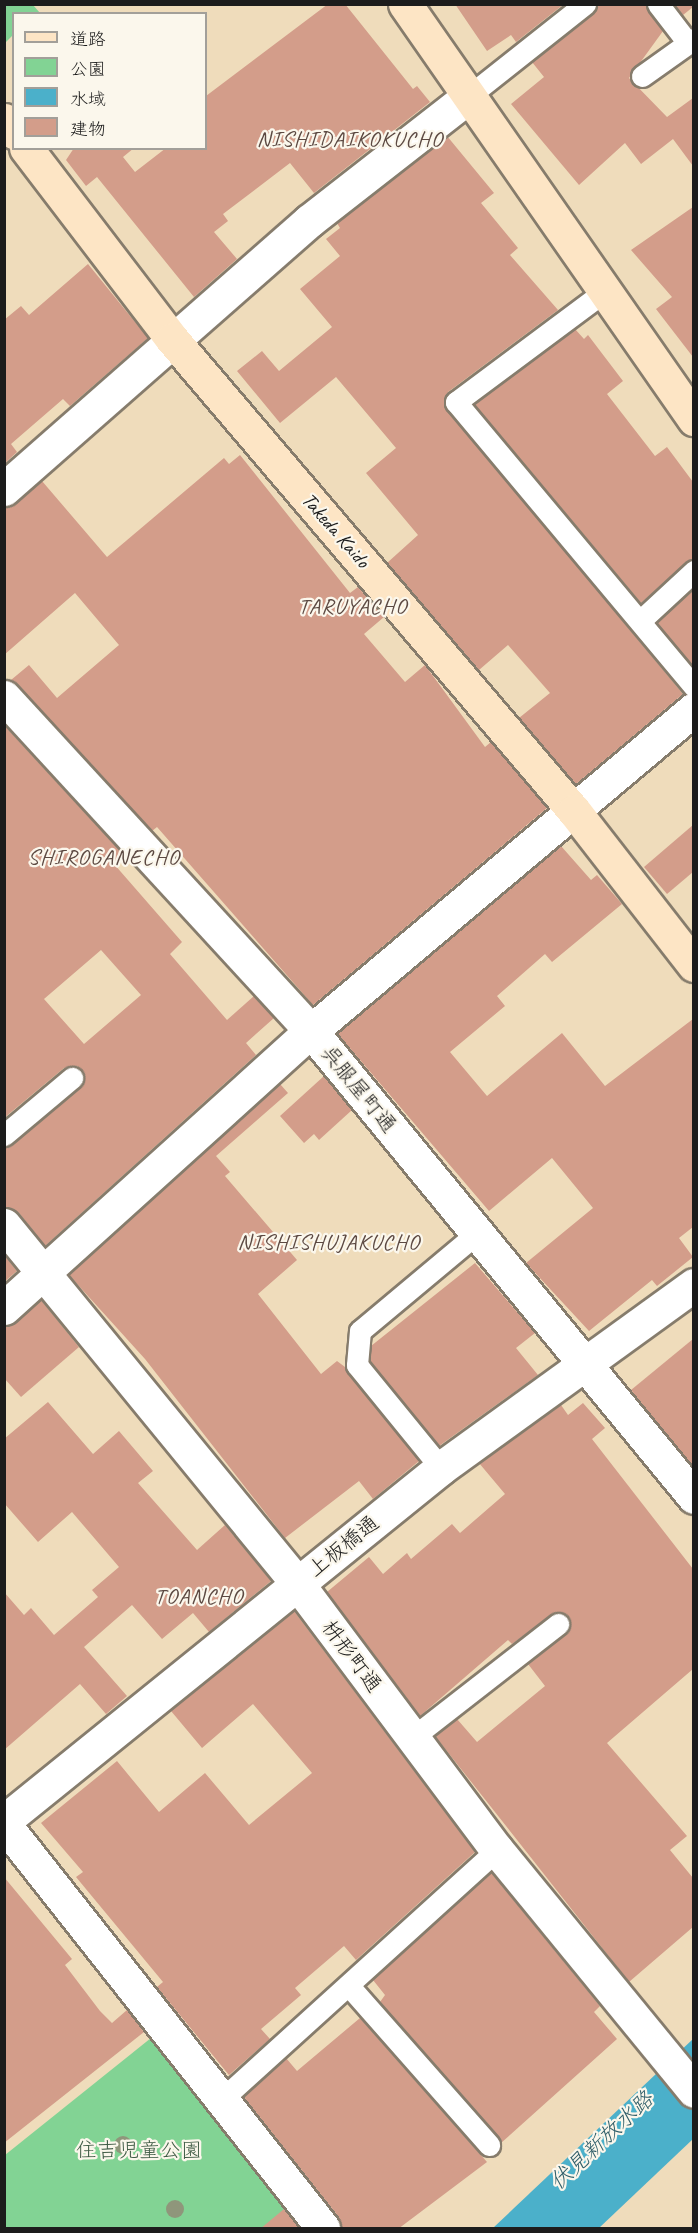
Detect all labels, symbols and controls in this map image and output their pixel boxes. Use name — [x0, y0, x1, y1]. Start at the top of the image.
legend — [12, 12, 207, 150]
text: 道路 — [70, 28, 106, 50]
text: 公園 — [70, 58, 106, 80]
text: 水域 — [70, 88, 106, 110]
text: 建物 — [70, 118, 106, 140]
district label: NISHIDAIKOKUCHO — [257, 127, 443, 153]
street label: Takeda Kaido — [296, 487, 376, 573]
district label: TARUYACHO — [298, 594, 408, 620]
district label: SHIROGANECHO — [29, 845, 179, 871]
street label: 呉服屋町通 — [316, 1040, 402, 1138]
district label: NISHISHUJAKUCHO — [237, 1230, 421, 1256]
street label: 上板橋通 — [302, 1510, 384, 1582]
district label: TOANCHO — [155, 1584, 243, 1610]
street label: 枡形町通 — [317, 1615, 387, 1697]
water label: 伏見新放水路 — [545, 2086, 659, 2196]
park label: 住吉児童公園 — [76, 2137, 202, 2163]

